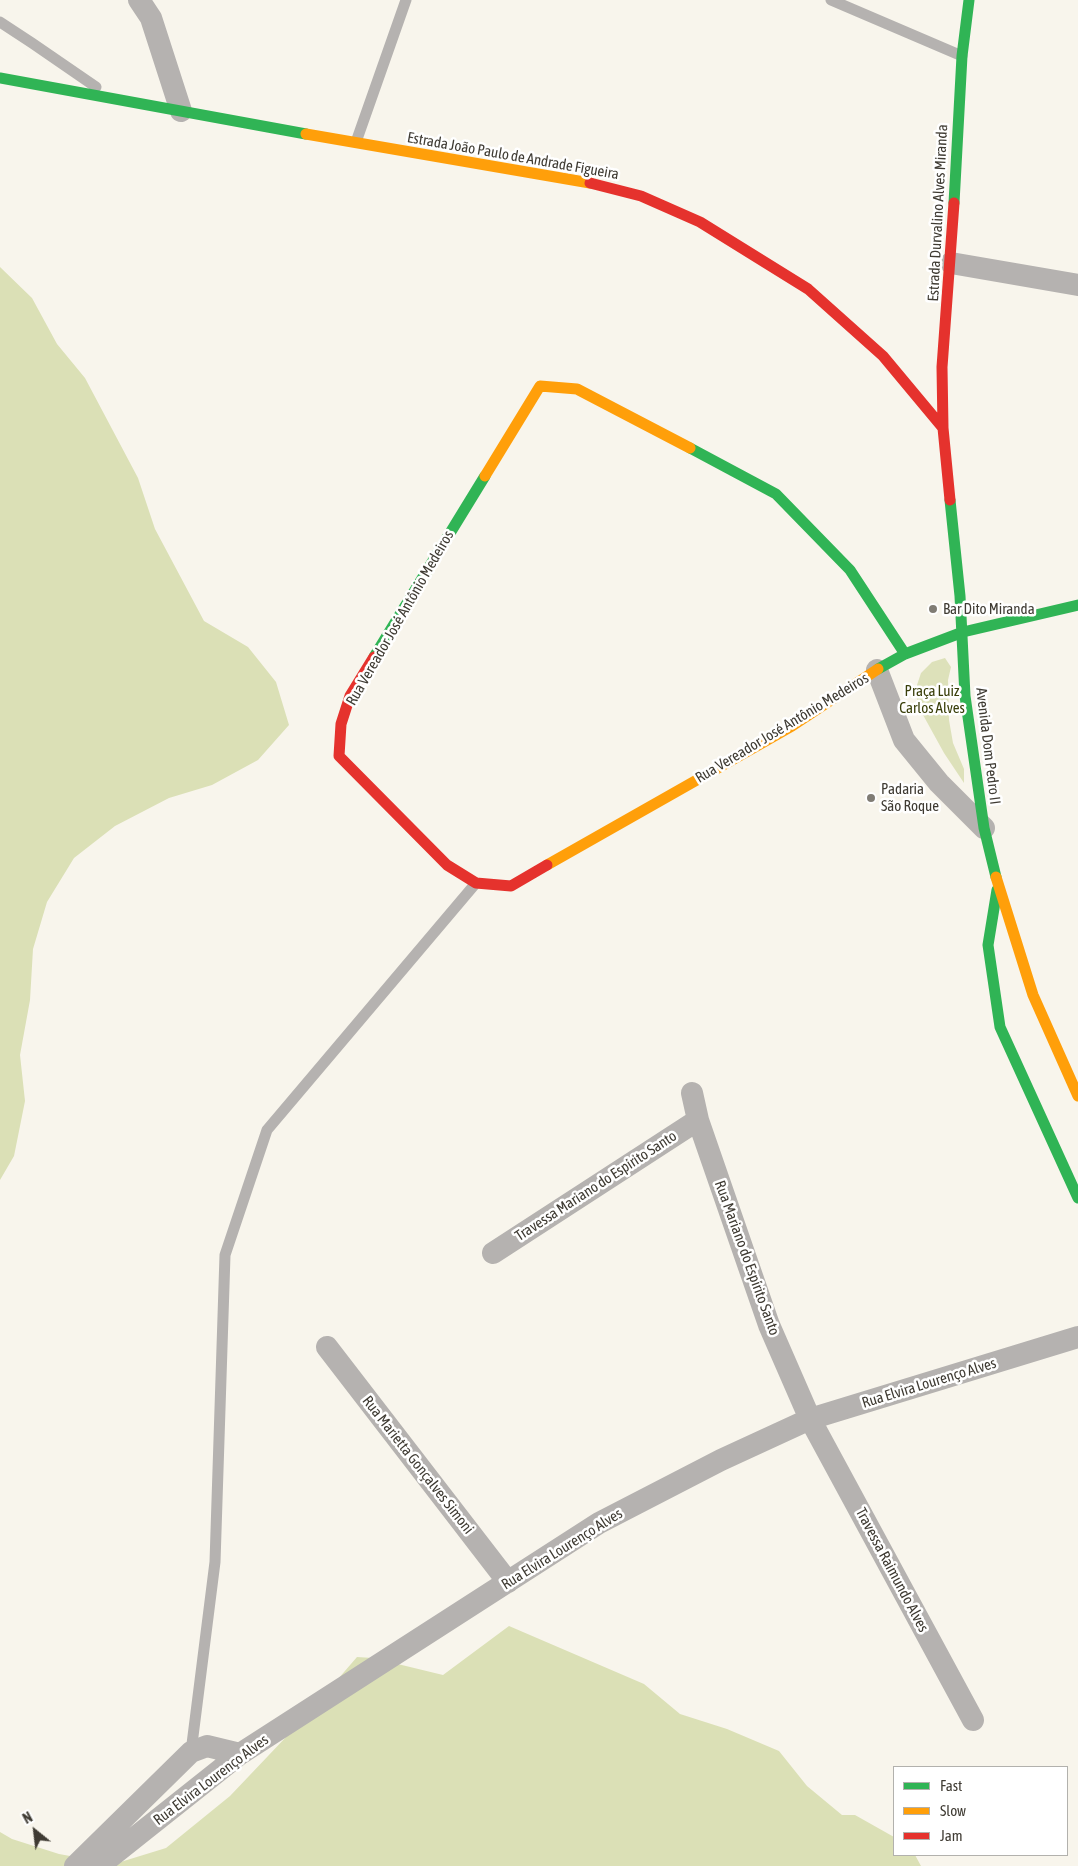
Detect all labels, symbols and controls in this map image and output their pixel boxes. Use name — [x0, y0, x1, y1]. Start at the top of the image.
street label: Estrada Durvalino Alves Miranda — [924, 124, 952, 302]
street label: Estrada João Paulo de Andrade Figueira — [406, 128, 620, 184]
street label: Rua Vereador José Antônio Medeiros — [342, 527, 458, 709]
place label: Bar Dito Miranda — [943, 600, 1035, 618]
marker: Bar Dito Miranda — [927, 603, 939, 615]
street label: Rua Vereador José Antônio Medeiros — [692, 669, 872, 787]
park label: Praça Luiz Carlos Alves — [899, 682, 965, 717]
street label: Avenida Dom Pedro II — [972, 687, 1004, 805]
place label: Padaria São Roque — [881, 780, 939, 815]
marker: Padaria São Roque — [865, 792, 877, 804]
street label: Travessa Mariano do Espírito Santo — [512, 1127, 680, 1245]
street label: Rua Mariano do Espírito Santo — [711, 1178, 783, 1338]
street label: Rua Elvira Lourenço Alves — [860, 1354, 998, 1412]
street label: Rua Marietta Gonçalves Simoni — [358, 1392, 478, 1538]
street label: Rua Elvira Lourenço Alves — [498, 1504, 626, 1594]
street label: Travessa Raimundo Alves — [852, 1505, 932, 1635]
street label: Rua Elvira Lourenço Alves — [150, 1731, 272, 1829]
legend — [893, 1766, 1068, 1856]
text: Fast — [940, 1777, 962, 1794]
text: Slow — [940, 1802, 966, 1819]
north arrow — [10, 1806, 60, 1856]
text: N — [20, 1809, 35, 1827]
text: Jam — [940, 1827, 963, 1844]

